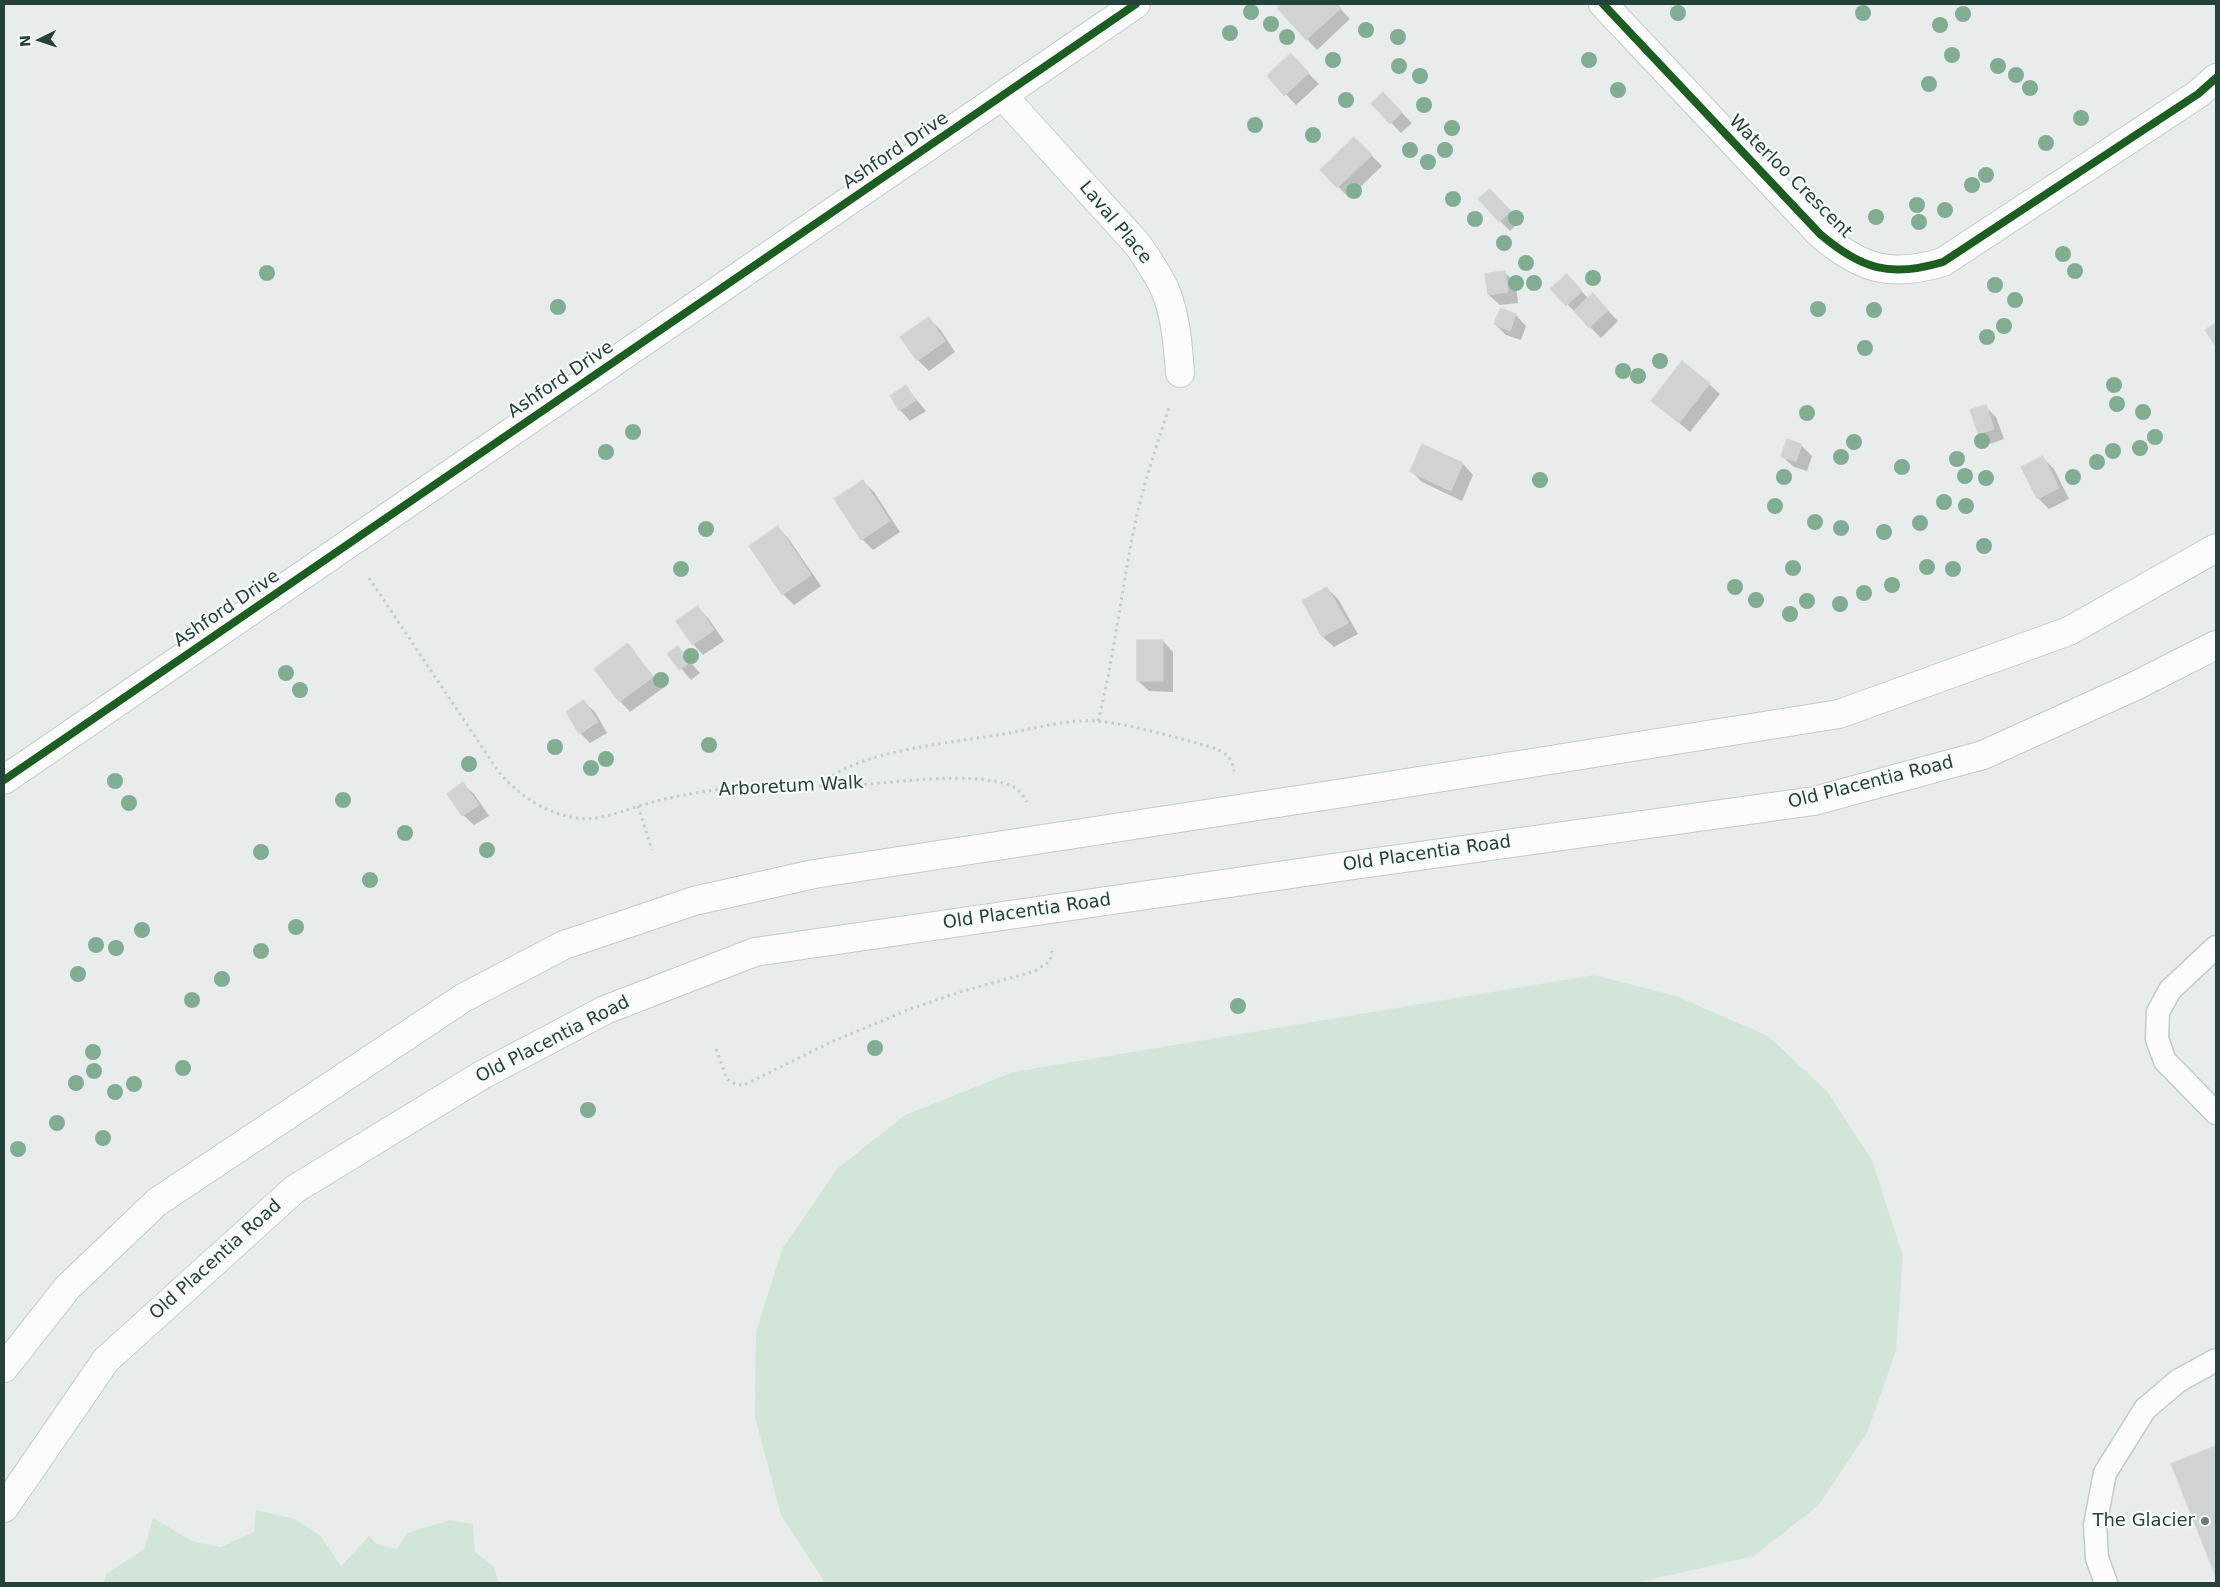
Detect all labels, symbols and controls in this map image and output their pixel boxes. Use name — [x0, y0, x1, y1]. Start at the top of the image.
north arrow — [15, 15, 65, 65]
text: N — [17, 35, 33, 47]
street label: Ashford Drive — [839, 108, 953, 194]
street label: Waterloo Crescent — [1724, 111, 1856, 243]
street label: Laval Place — [1074, 177, 1156, 269]
street label: Ashford Drive — [504, 337, 618, 423]
street label: Ashford Drive — [170, 566, 284, 652]
street label: Old Placentia Road — [1786, 752, 1956, 814]
street label: Arboretum Walk — [718, 772, 864, 802]
street label: Old Placentia Road — [1342, 832, 1512, 876]
street label: Old Placentia Road — [942, 890, 1112, 934]
street label: Old Placentia Road — [473, 992, 633, 1088]
street label: Old Placentia Road — [146, 1195, 286, 1325]
place label: The Glacier — [2092, 1510, 2195, 1532]
marker: The Glacier — [2199, 1515, 2211, 1527]

